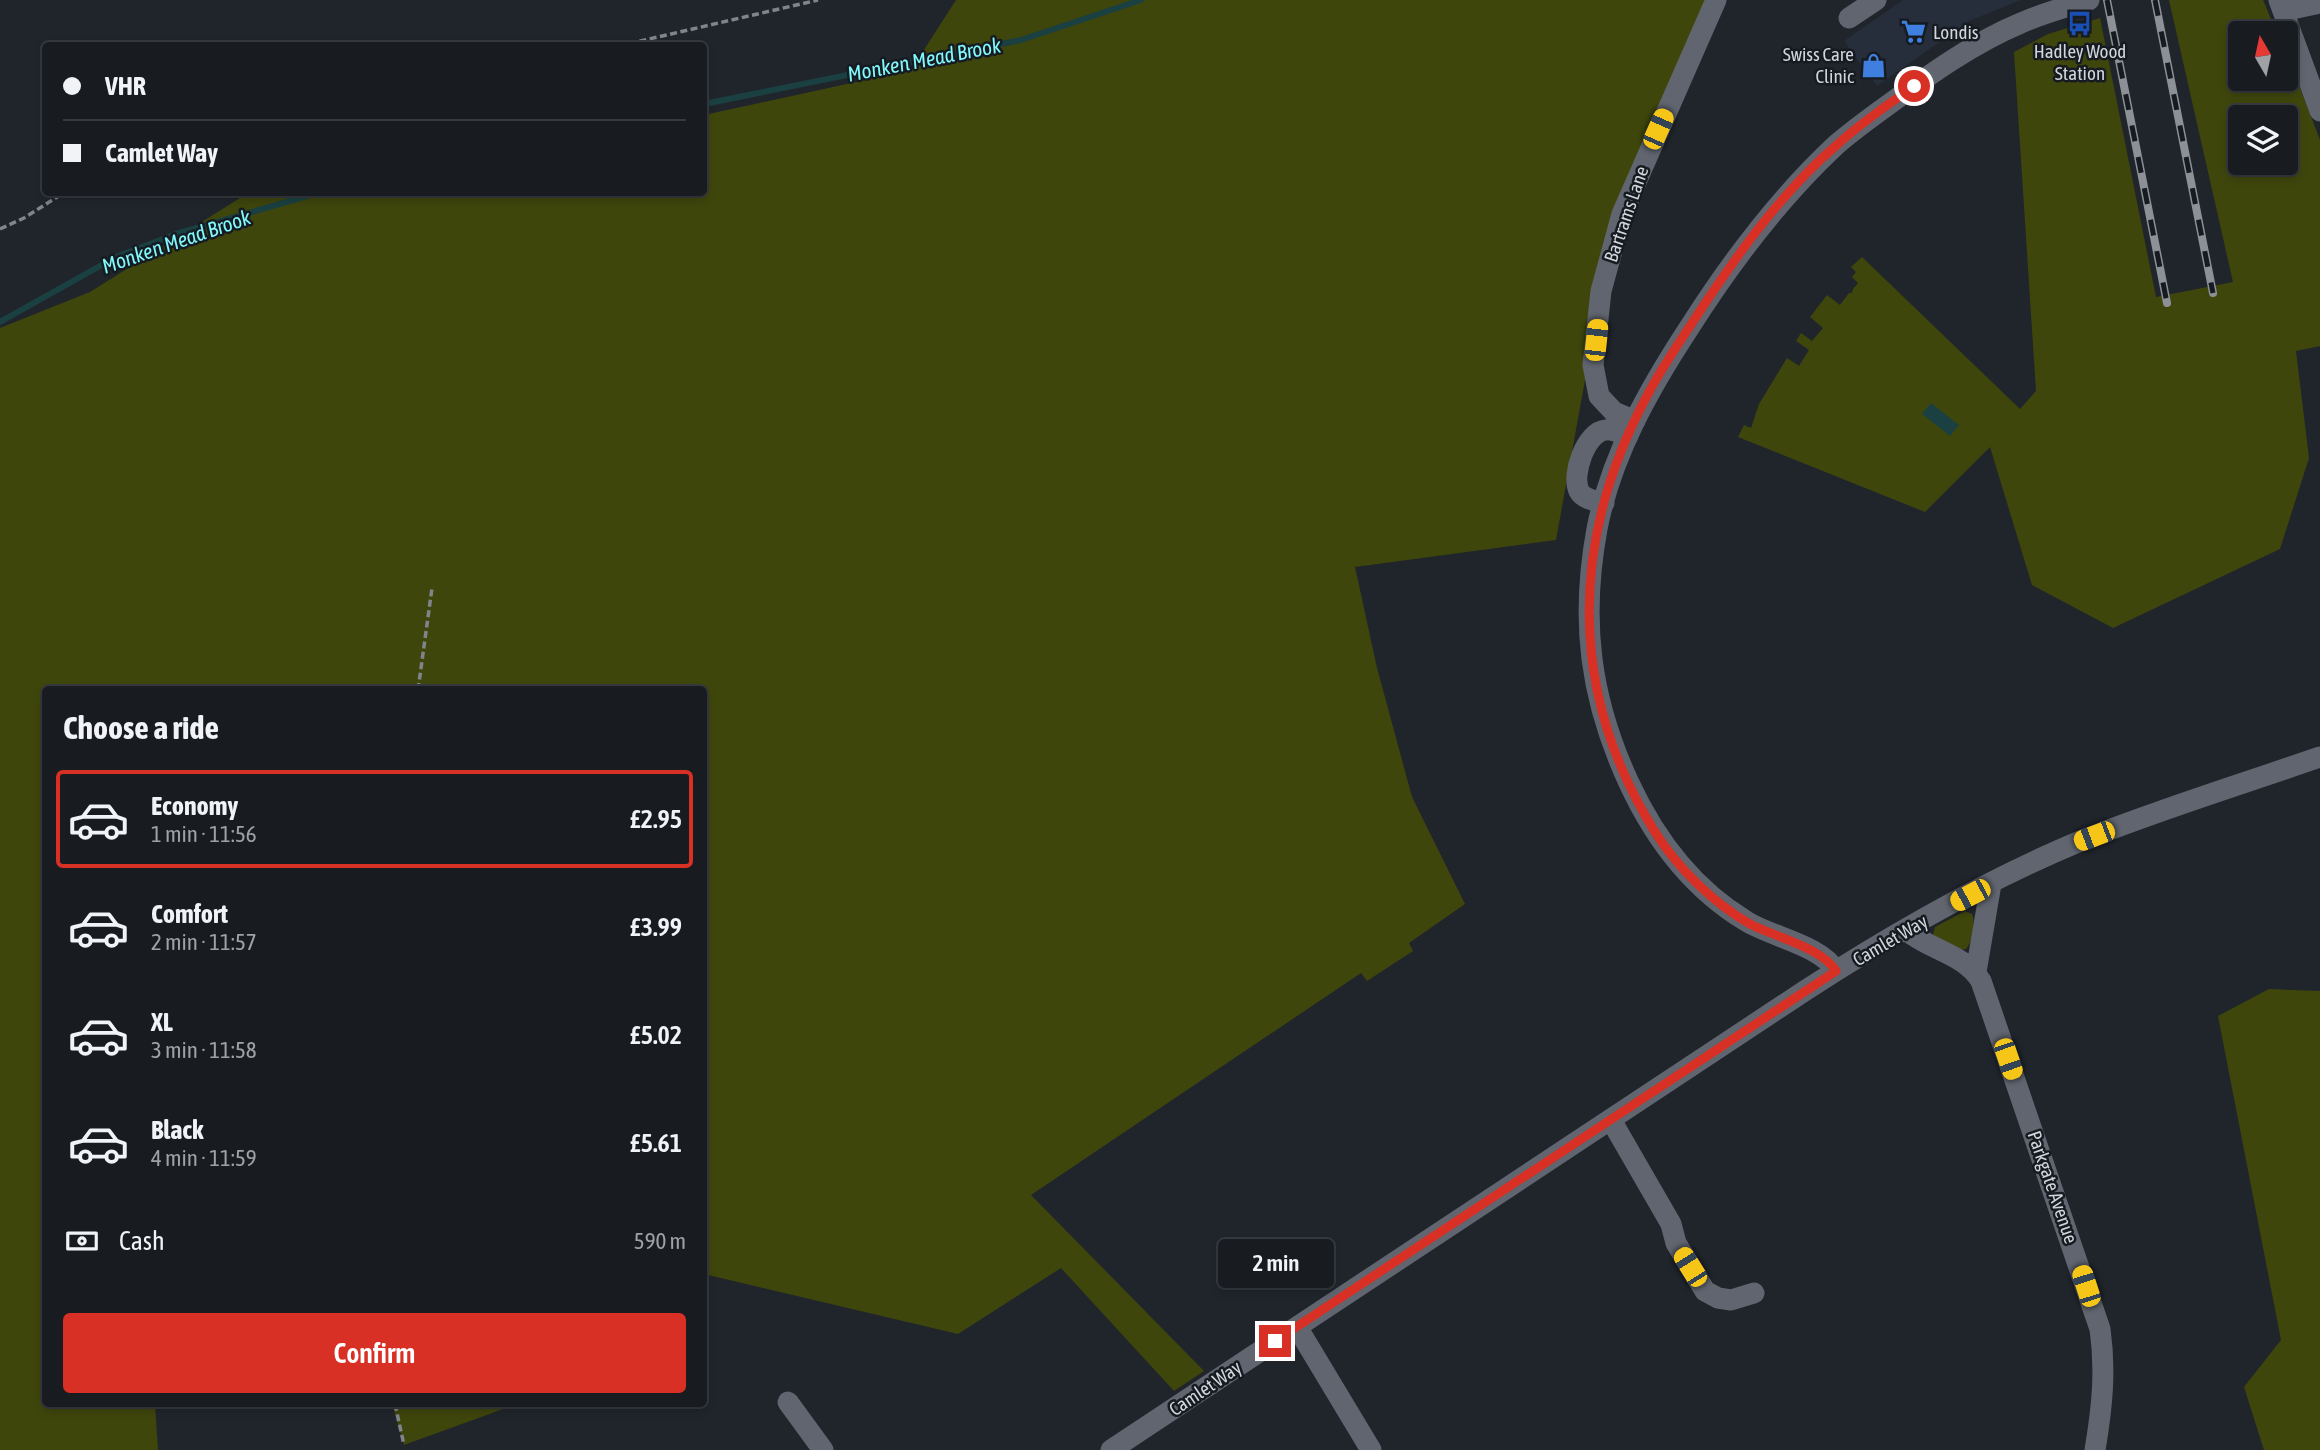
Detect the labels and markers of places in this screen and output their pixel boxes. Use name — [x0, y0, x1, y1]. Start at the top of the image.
bus stop icon: Hadley Wood Station — [2066, 9, 2094, 37]
supermarket icon: Londis — [1899, 18, 1927, 46]
place label: Londis — [1933, 21, 1979, 43]
place label: Hadley Wood Station — [2034, 40, 2126, 84]
place label: Swiss Care Clinic — [1783, 43, 1855, 87]
shop icon: Swiss Care Clinic — [1860, 51, 1888, 79]

